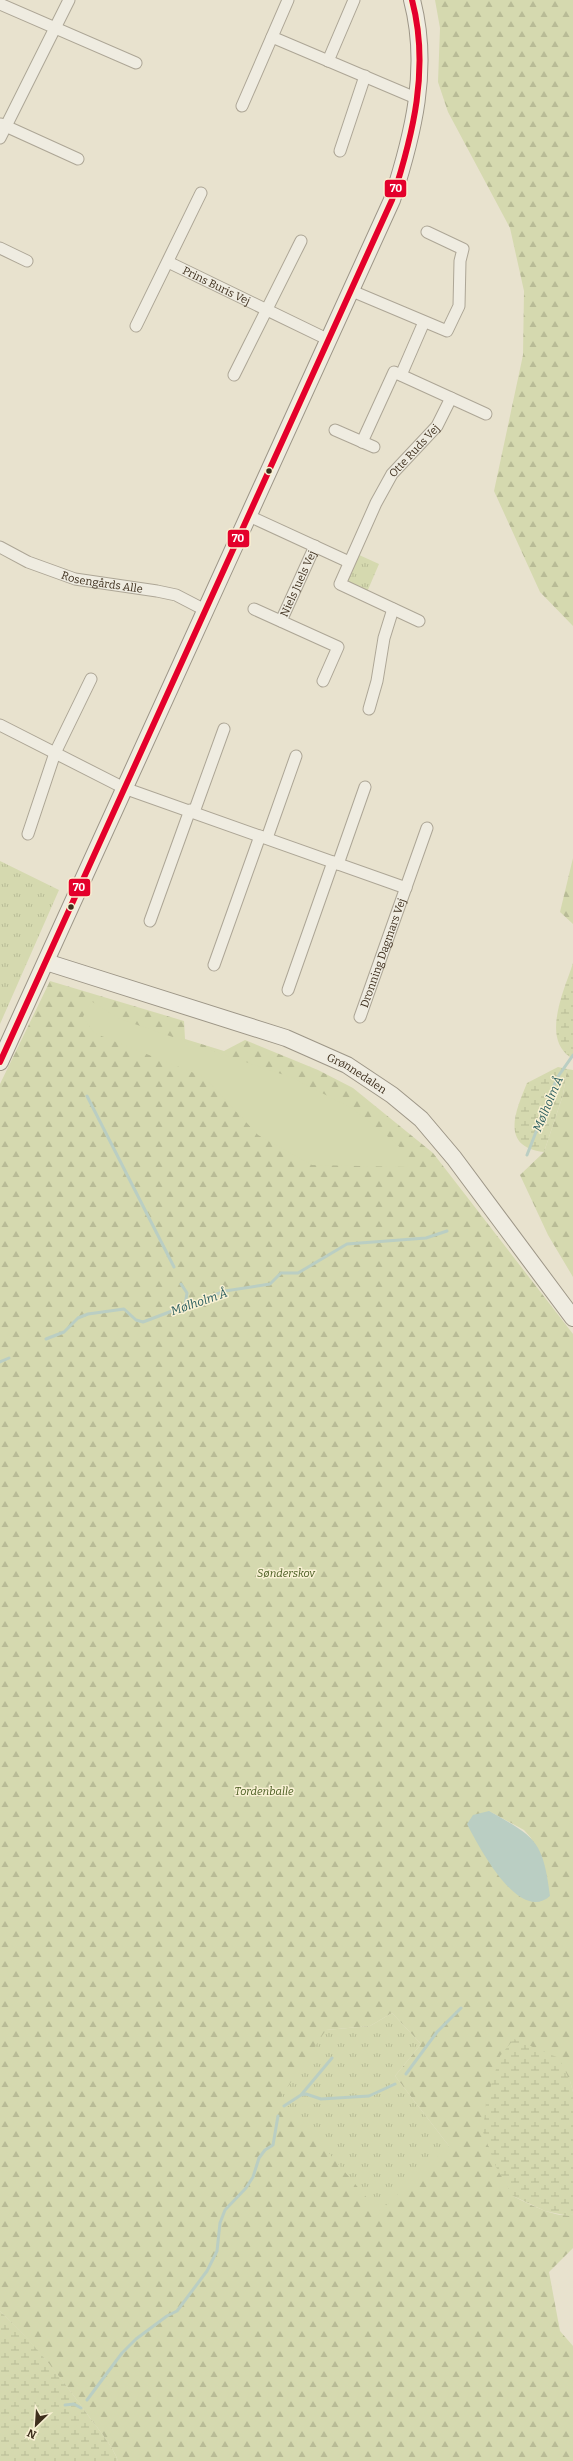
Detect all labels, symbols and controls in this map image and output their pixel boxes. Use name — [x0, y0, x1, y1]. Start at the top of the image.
line badge: 70 — [384, 179, 407, 198]
text: 70 — [390, 182, 402, 195]
street label: Prins Buris Vej — [181, 264, 253, 307]
street label: Otte Ruds Vej — [386, 421, 442, 480]
unlabelled marker — [264, 466, 274, 476]
line badge: 70 — [227, 529, 250, 548]
text: 70 — [232, 532, 244, 545]
street label: Niels Juels Vej — [277, 548, 319, 619]
street label: Rosengårds Alle — [60, 568, 144, 595]
line badge: 70 — [68, 878, 91, 897]
text: 70 — [73, 881, 85, 894]
street label: Dronning Dagmars Vej — [357, 896, 408, 1009]
unlabelled marker — [66, 902, 76, 912]
street label: Grønnedalen — [325, 1050, 389, 1096]
water label: Mølholm Å — [529, 1074, 566, 1134]
water label: Mølholm Å — [169, 1285, 229, 1318]
park label: Sønderskov — [257, 1567, 316, 1580]
park label: Tordenballe — [234, 1785, 294, 1798]
north arrow — [16, 2405, 56, 2445]
text: N — [25, 2426, 39, 2441]

